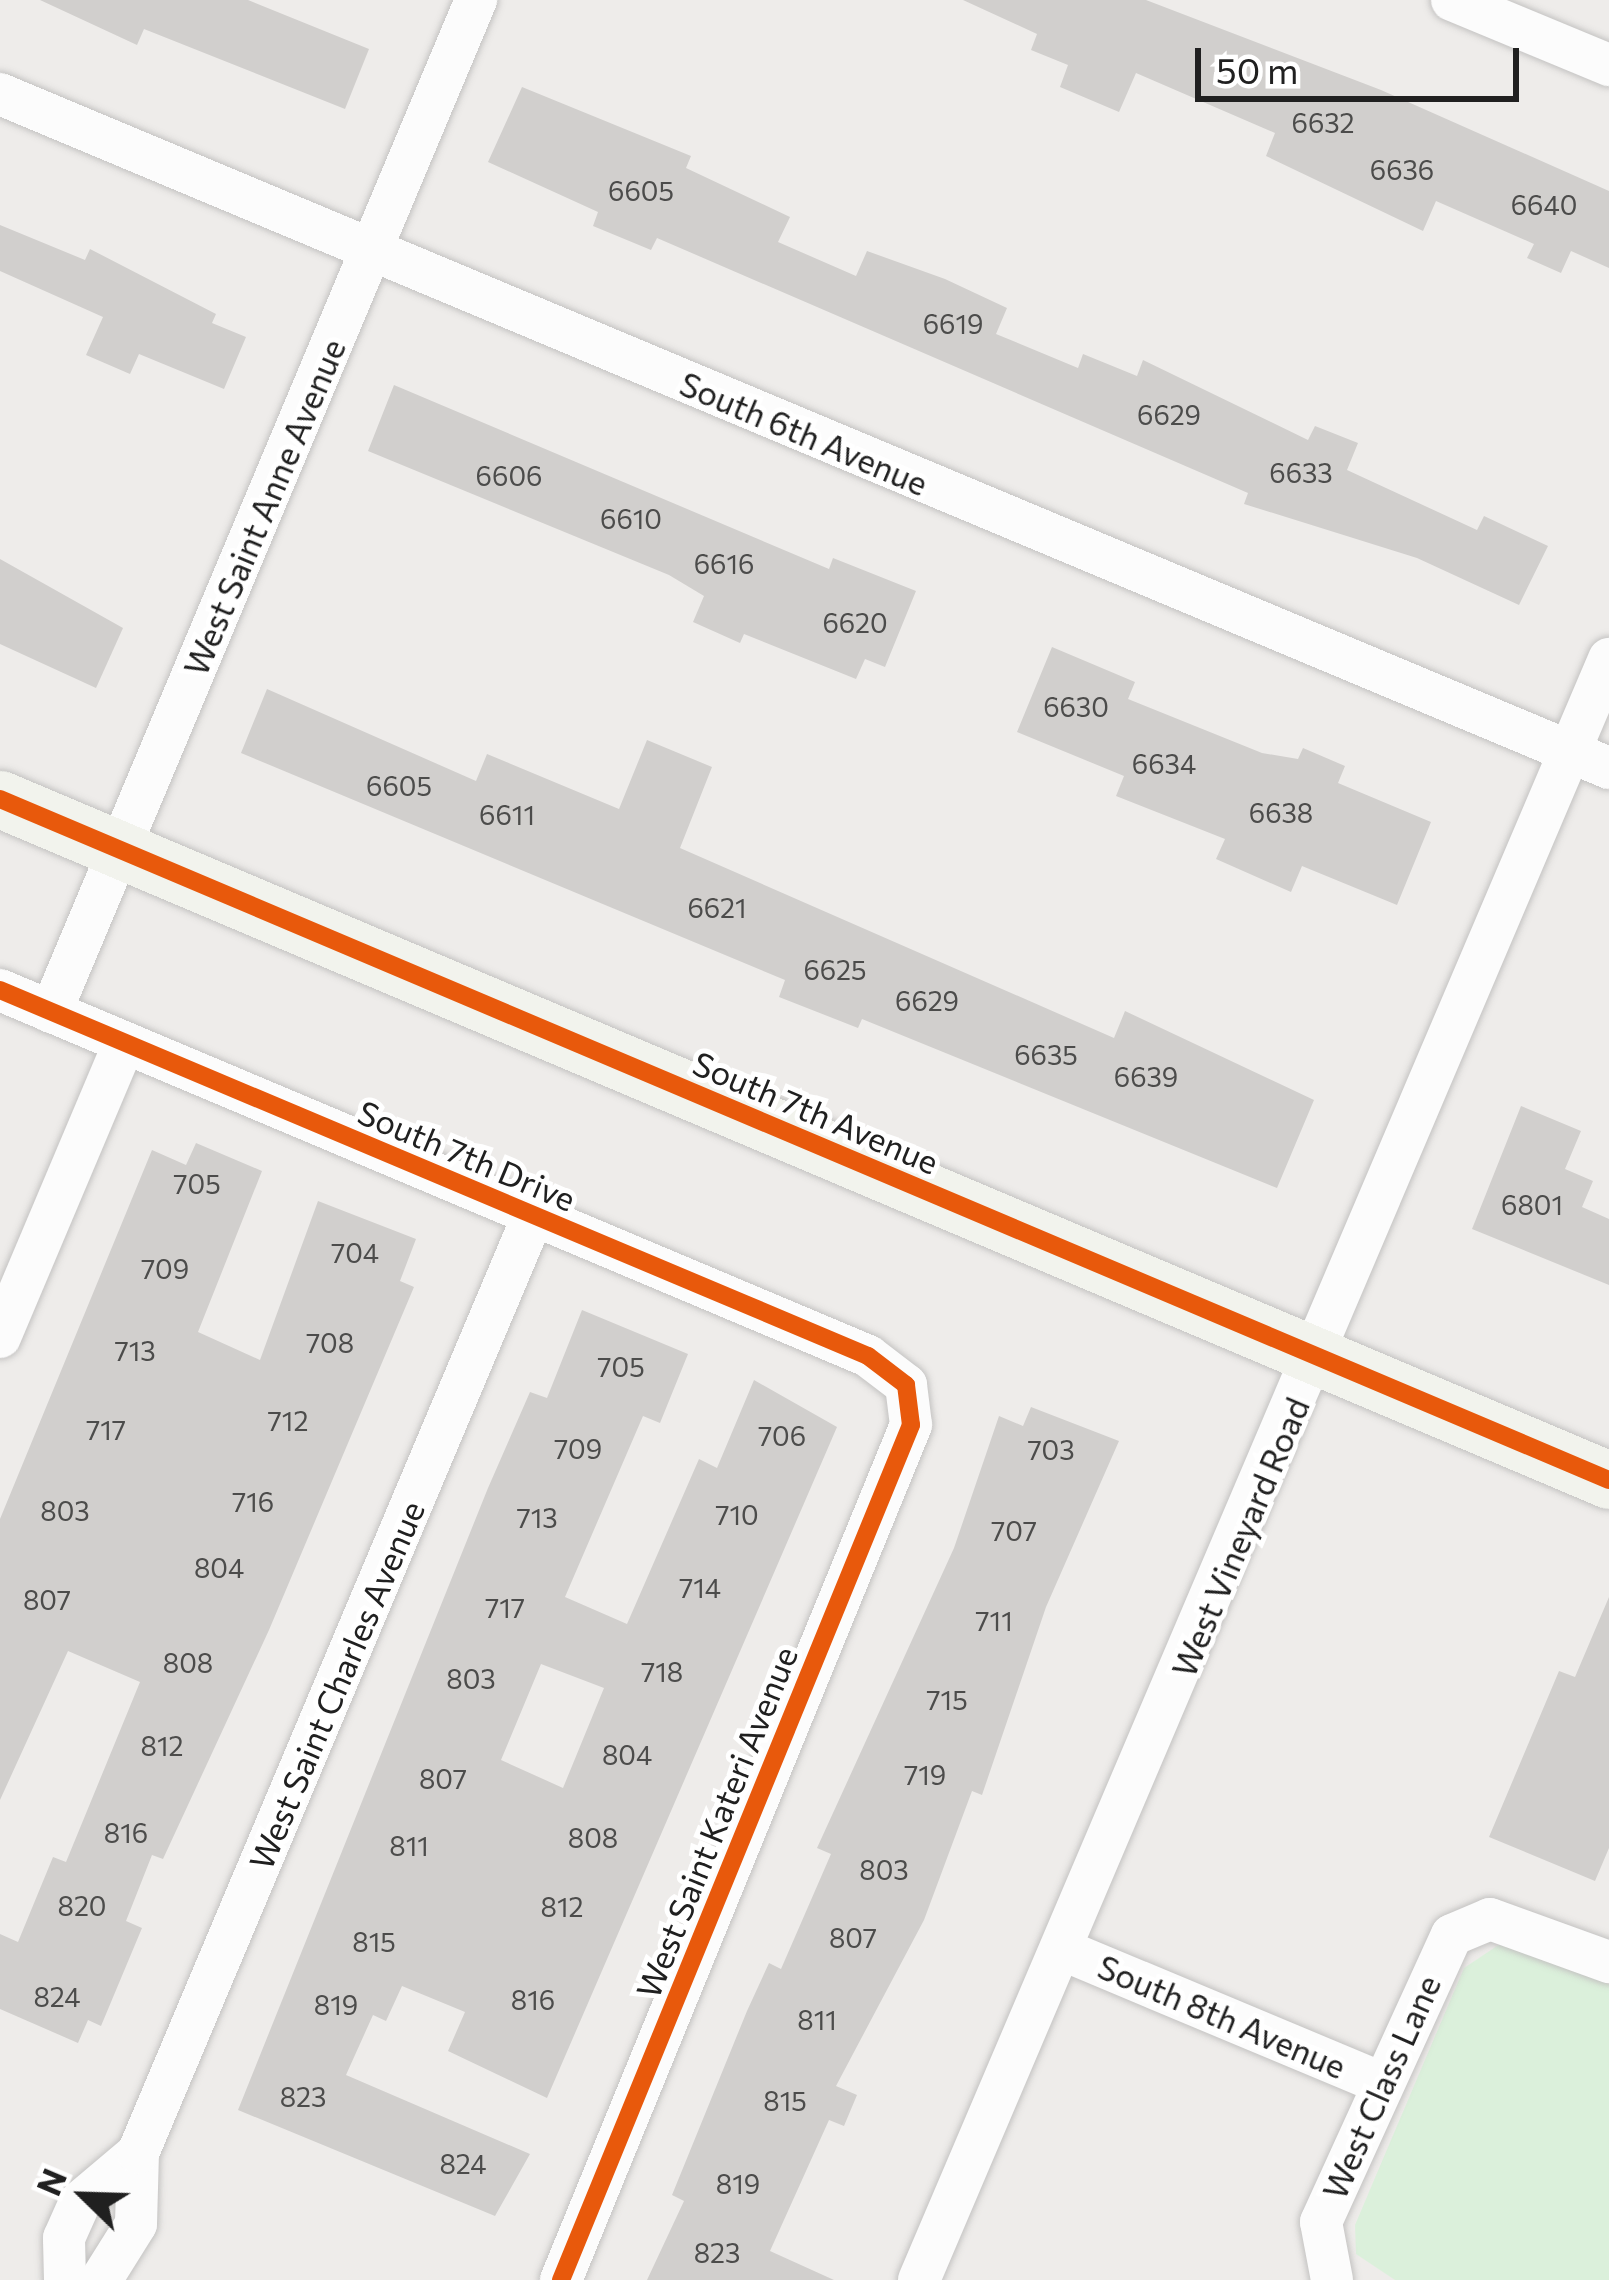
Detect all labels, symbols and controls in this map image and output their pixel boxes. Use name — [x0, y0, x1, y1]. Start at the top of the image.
scale bar — [1201, 24, 1525, 98]
text: 50 m — [1216, 47, 1298, 91]
house number: 6632 — [1291, 107, 1355, 139]
house number: 6636 — [1370, 154, 1434, 186]
house number: 6605 — [608, 175, 674, 207]
house number: 6640 — [1511, 189, 1577, 221]
house number: 6619 — [923, 308, 983, 340]
street label: West Saint Anne Avenue — [175, 333, 353, 681]
street label: South 6th Avenue — [674, 363, 934, 503]
house number: 6629 — [1137, 399, 1201, 431]
house number: 6633 — [1269, 457, 1333, 489]
house number: 6606 — [476, 460, 542, 492]
house number: 6610 — [600, 503, 662, 535]
house number: 6616 — [694, 548, 754, 580]
house number: 6620 — [822, 607, 888, 639]
house number: 6630 — [1043, 691, 1109, 723]
house number: 6634 — [1132, 748, 1196, 780]
house number: 6605 — [366, 770, 432, 802]
house number: 6638 — [1249, 797, 1313, 829]
house number: 6611 — [479, 799, 535, 831]
house number: 6621 — [687, 892, 747, 924]
house number: 6625 — [803, 954, 867, 986]
house number: 6629 — [895, 985, 959, 1017]
house number: 6635 — [1014, 1039, 1078, 1071]
street label: South 7th Avenue — [687, 1043, 945, 1181]
house number: 6639 — [1114, 1061, 1178, 1093]
street label: South 7th Drive — [352, 1091, 582, 1219]
house number: 705 — [173, 1168, 221, 1200]
house number: 6801 — [1501, 1189, 1563, 1221]
house number: 704 — [331, 1237, 379, 1269]
house number: 709 — [141, 1253, 189, 1285]
house number: 708 — [306, 1327, 354, 1359]
house number: 713 — [114, 1335, 156, 1367]
house number: 705 — [597, 1351, 645, 1383]
street label: West Vineyard Road — [1163, 1391, 1317, 1683]
house number: 712 — [268, 1405, 308, 1437]
house number: 717 — [86, 1414, 126, 1446]
house number: 706 — [758, 1420, 806, 1452]
house number: 709 — [554, 1433, 602, 1465]
house number: 703 — [1027, 1434, 1075, 1466]
house number: 716 — [232, 1486, 274, 1518]
house number: 803 — [40, 1495, 90, 1527]
street label: West Saint Charles Avenue — [240, 1495, 432, 1875]
house number: 710 — [715, 1499, 759, 1531]
house number: 713 — [516, 1502, 558, 1534]
house number: 707 — [991, 1515, 1037, 1547]
house number: 804 — [194, 1552, 244, 1584]
house number: 714 — [679, 1572, 721, 1604]
house number: 807 — [23, 1584, 71, 1616]
house number: 717 — [485, 1592, 525, 1624]
house number: 711 — [975, 1605, 1013, 1637]
street label: West Saint Kateri Avenue — [627, 1641, 805, 2003]
house number: 808 — [163, 1647, 213, 1679]
house number: 718 — [641, 1656, 683, 1688]
house number: 803 — [446, 1663, 496, 1695]
house number: 715 — [926, 1684, 968, 1716]
house number: 812 — [141, 1730, 183, 1762]
house number: 804 — [602, 1739, 652, 1771]
house number: 719 — [904, 1759, 946, 1791]
house number: 807 — [419, 1763, 467, 1795]
house number: 816 — [104, 1817, 148, 1849]
house number: 808 — [568, 1822, 618, 1854]
house number: 811 — [389, 1830, 429, 1862]
house number: 803 — [859, 1854, 909, 1886]
house number: 820 — [58, 1890, 106, 1922]
house number: 812 — [541, 1891, 583, 1923]
house number: 807 — [829, 1922, 877, 1954]
house number: 815 — [352, 1926, 396, 1958]
street label: South 8th Avenue — [1092, 1946, 1352, 2086]
street label: West Class Lane — [1314, 1969, 1448, 2205]
house number: 824 — [33, 1981, 81, 2013]
house number: 816 — [511, 1984, 555, 2016]
house number: 819 — [314, 1989, 358, 2021]
house number: 811 — [797, 2004, 837, 2036]
house number: 823 — [280, 2081, 326, 2113]
house number: 815 — [763, 2085, 807, 2117]
north arrow — [24, 2136, 144, 2256]
house number: 824 — [439, 2148, 487, 2180]
text: N — [27, 2162, 74, 2201]
house number: 819 — [716, 2168, 760, 2200]
house number: 823 — [694, 2237, 740, 2269]

